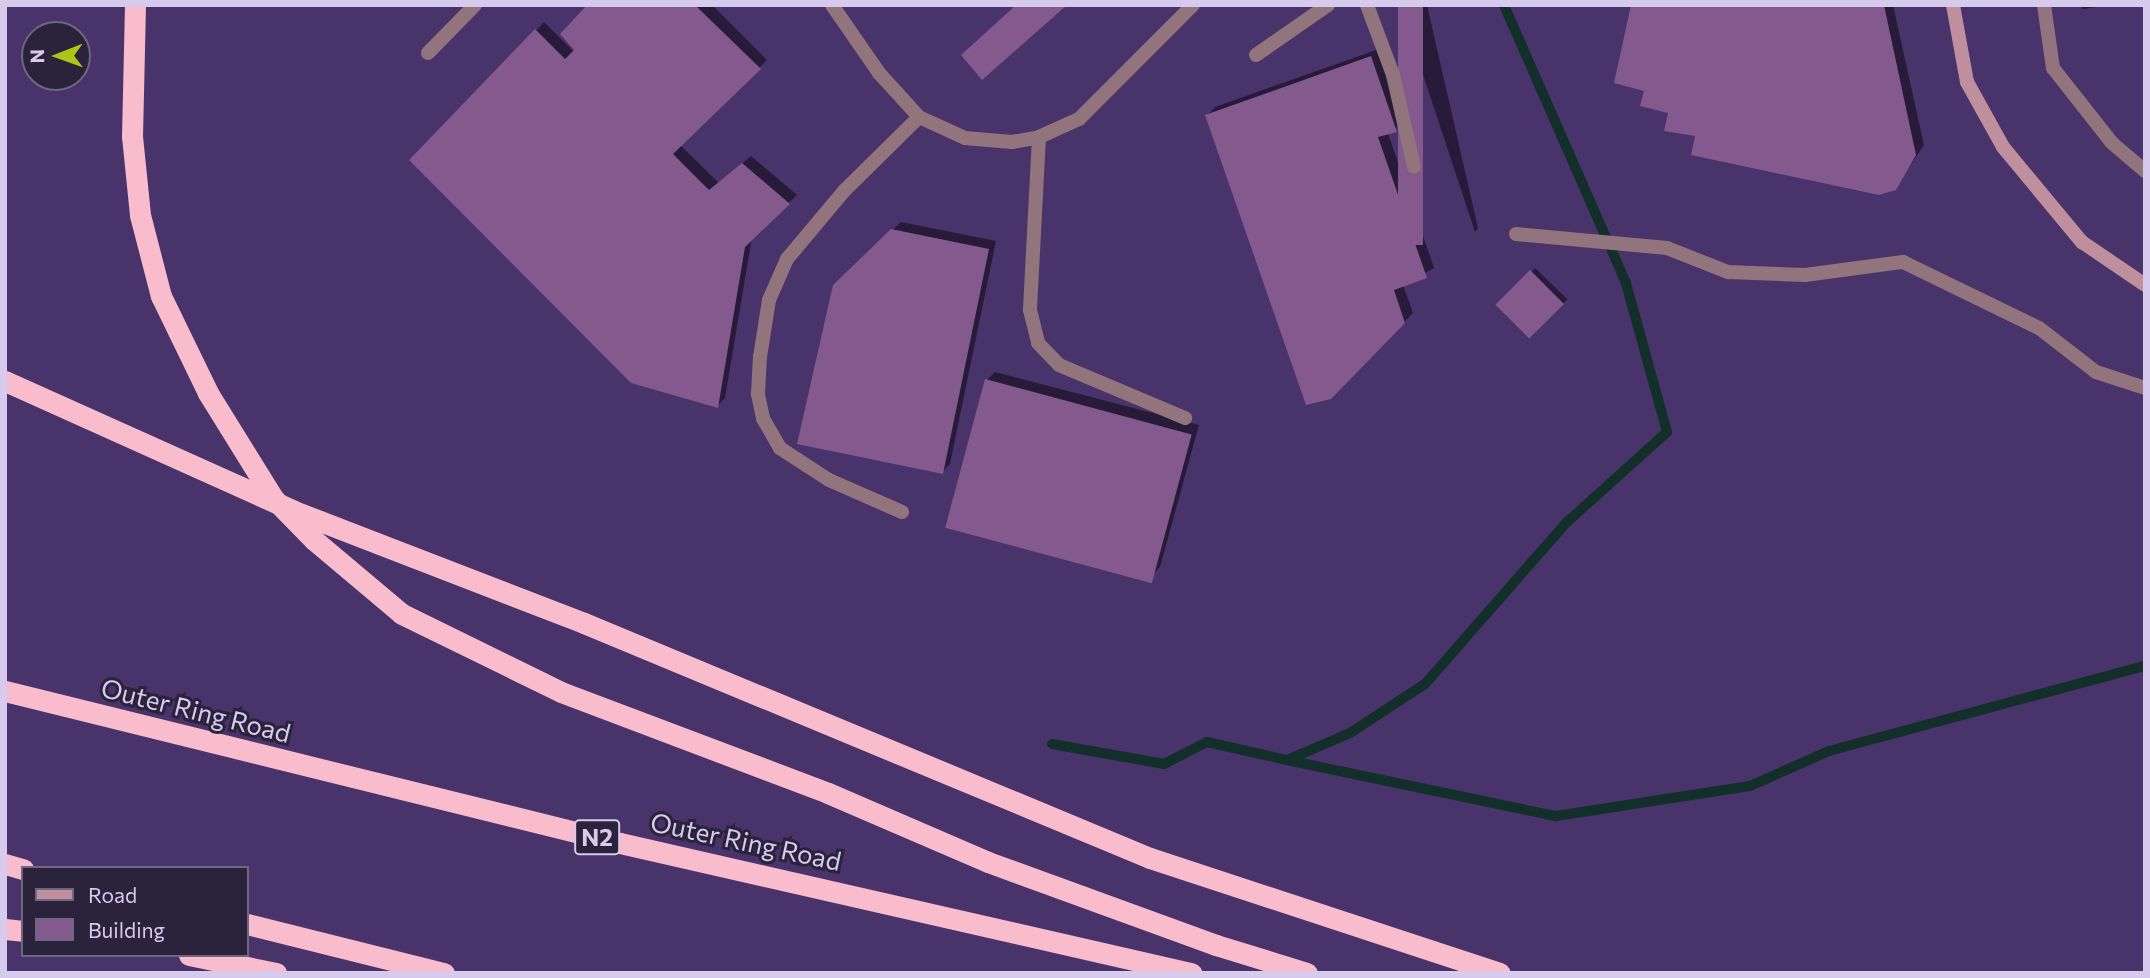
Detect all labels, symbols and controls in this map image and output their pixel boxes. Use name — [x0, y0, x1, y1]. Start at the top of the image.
north arrow — [21, 21, 91, 91]
text: N — [25, 49, 48, 64]
street label: Outer Ring Road — [98, 671, 294, 749]
street label: Outer Ring Road — [648, 806, 844, 876]
road number: N2 — [572, 816, 622, 858]
legend — [21, 866, 248, 957]
text: Road — [88, 882, 137, 907]
text: Building — [88, 917, 165, 942]

